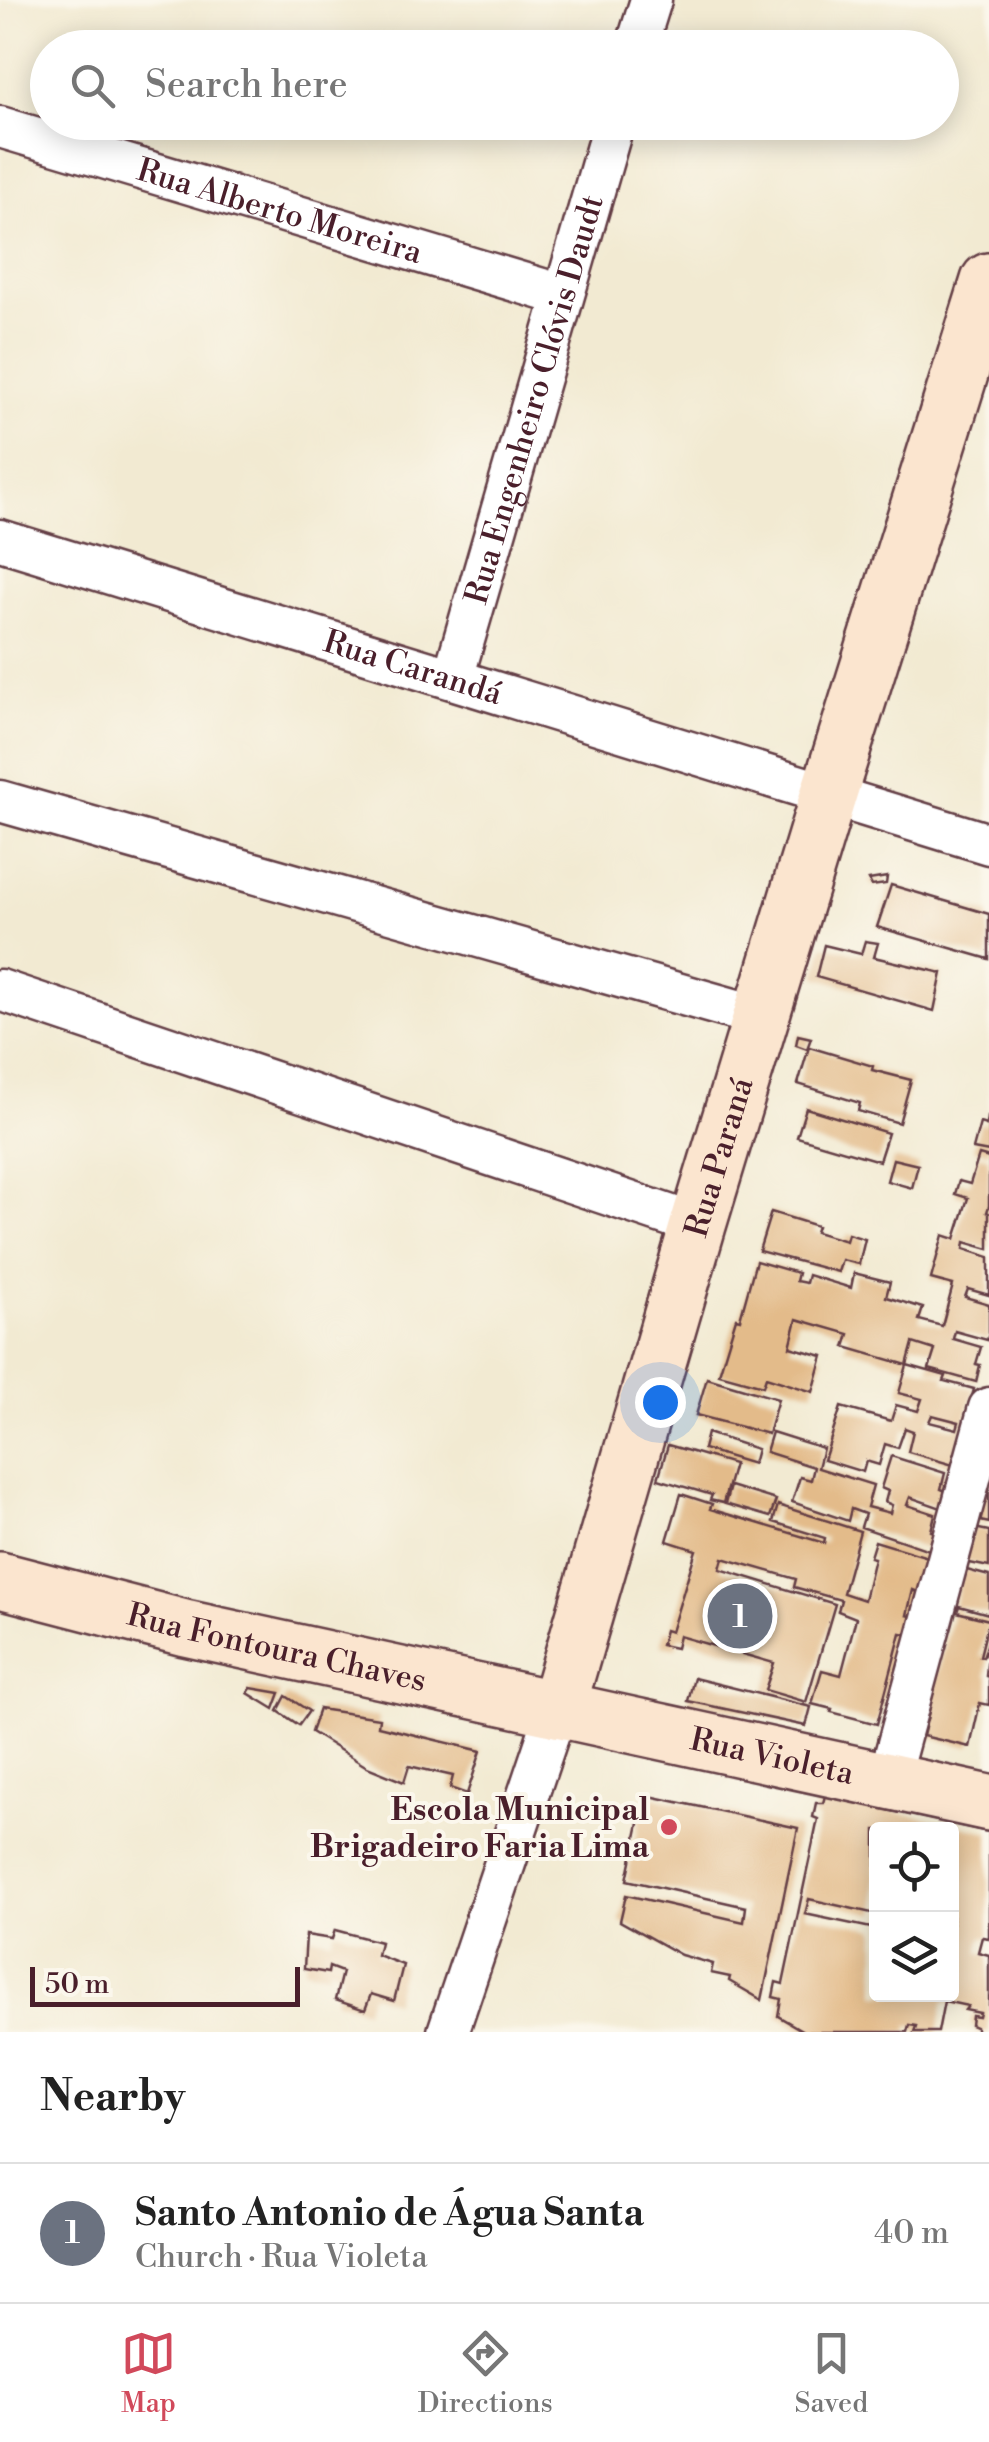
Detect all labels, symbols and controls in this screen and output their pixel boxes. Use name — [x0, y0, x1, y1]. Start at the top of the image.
search box — [30, 30, 959, 140]
icon: search — [65, 58, 120, 113]
text: Search here — [145, 62, 348, 109]
street label: Rua Alberto Moreira — [132, 150, 428, 273]
street label: Rua Engenheiro Clóvis Daudt — [456, 190, 613, 609]
street label: Rua Carandá — [318, 622, 508, 714]
street label: Rua Paraná — [677, 1072, 763, 1242]
your location — [635, 1377, 686, 1428]
pin: 1 — [708, 1578, 772, 1654]
street label: Rua Fontoura Chaves — [123, 1595, 430, 1701]
street label: Rua Violeta — [686, 1720, 858, 1794]
place label: Escola Municipal Brigadeiro Faria Lima — [310, 1790, 650, 1867]
marker: Escola Municipal Brigadeiro Faria Lima — [658, 1816, 680, 1838]
map controls — [869, 1822, 959, 2002]
button: locate — [869, 1822, 959, 1912]
button: layers — [869, 1912, 959, 2002]
scale bar — [30, 1962, 300, 2006]
text: 50 m — [45, 1967, 109, 2002]
text: Nearby — [40, 2071, 185, 2124]
text: Santo Antonio de Água Santa — [135, 2190, 644, 2237]
text: 1 — [65, 2213, 80, 2253]
text: 40 m — [874, 2213, 949, 2253]
text: Church · Rua Violeta — [135, 2237, 428, 2277]
tab: Map — [121, 2326, 176, 2421]
tab: Directions — [418, 2326, 553, 2421]
tab: Saved — [795, 2326, 868, 2421]

